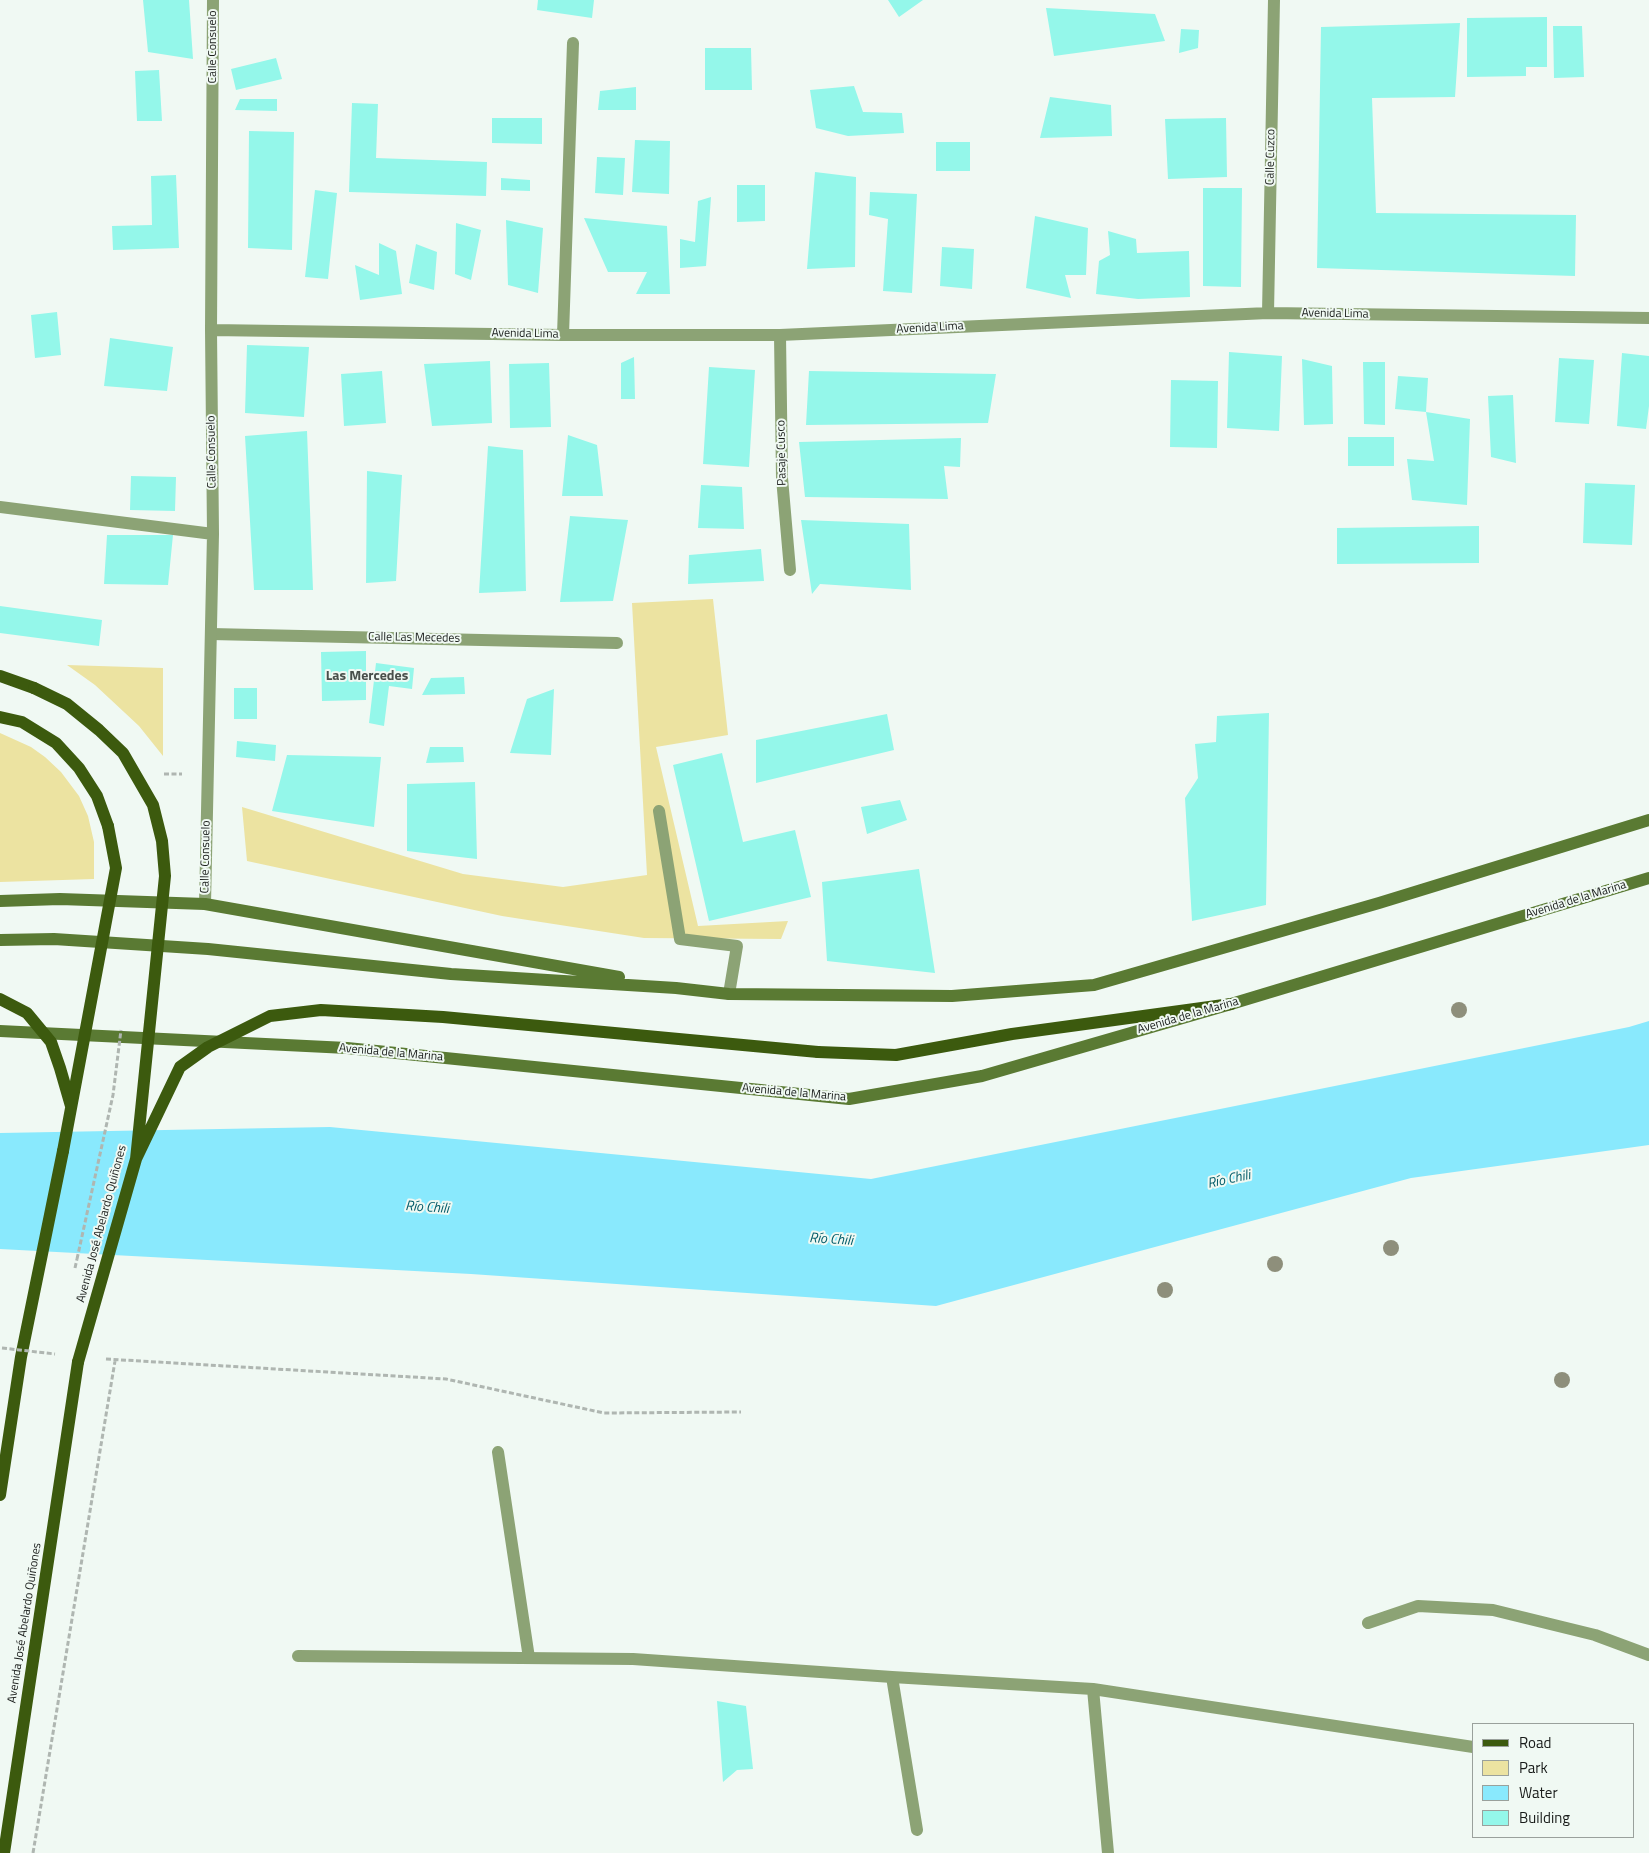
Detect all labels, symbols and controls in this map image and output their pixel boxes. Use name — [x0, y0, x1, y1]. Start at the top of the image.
street label: Calle Consuelo — [206, 10, 220, 84]
street label: Calle Cuzco — [1263, 129, 1279, 185]
street label: Avenida Lima — [1301, 306, 1369, 322]
street label: Avenida Lima — [896, 319, 964, 337]
street label: Avenida Lima — [491, 326, 559, 342]
street label: Calle Consuelo — [204, 415, 220, 489]
street label: Pasaje Cusco — [774, 420, 790, 486]
street label: Calle Las Mecedes — [368, 630, 460, 646]
district label: Las Mercedes — [326, 669, 408, 685]
street label: Calle Consuelo — [198, 820, 214, 894]
street label: Avenida de la Marina — [1524, 878, 1628, 922]
street label: Avenida de la Marina — [1136, 995, 1240, 1037]
street label: Avenida de la Marina — [338, 1041, 444, 1065]
street label: Avenida de la Marina — [741, 1081, 847, 1105]
street label: Avenida José Abelardo Quiñones — [74, 1144, 130, 1304]
water label: Río Chili — [1206, 1167, 1252, 1193]
water label: Río Chili — [405, 1198, 449, 1218]
water label: Río Chili — [809, 1230, 853, 1250]
street label: Avenida José Abelardo Quiñones — [5, 1542, 45, 1704]
legend — [1472, 1723, 1634, 1838]
text: Road — [1519, 1731, 1551, 1754]
text: Park — [1519, 1756, 1548, 1779]
text: Water — [1519, 1781, 1558, 1804]
text: Building — [1519, 1806, 1570, 1829]

